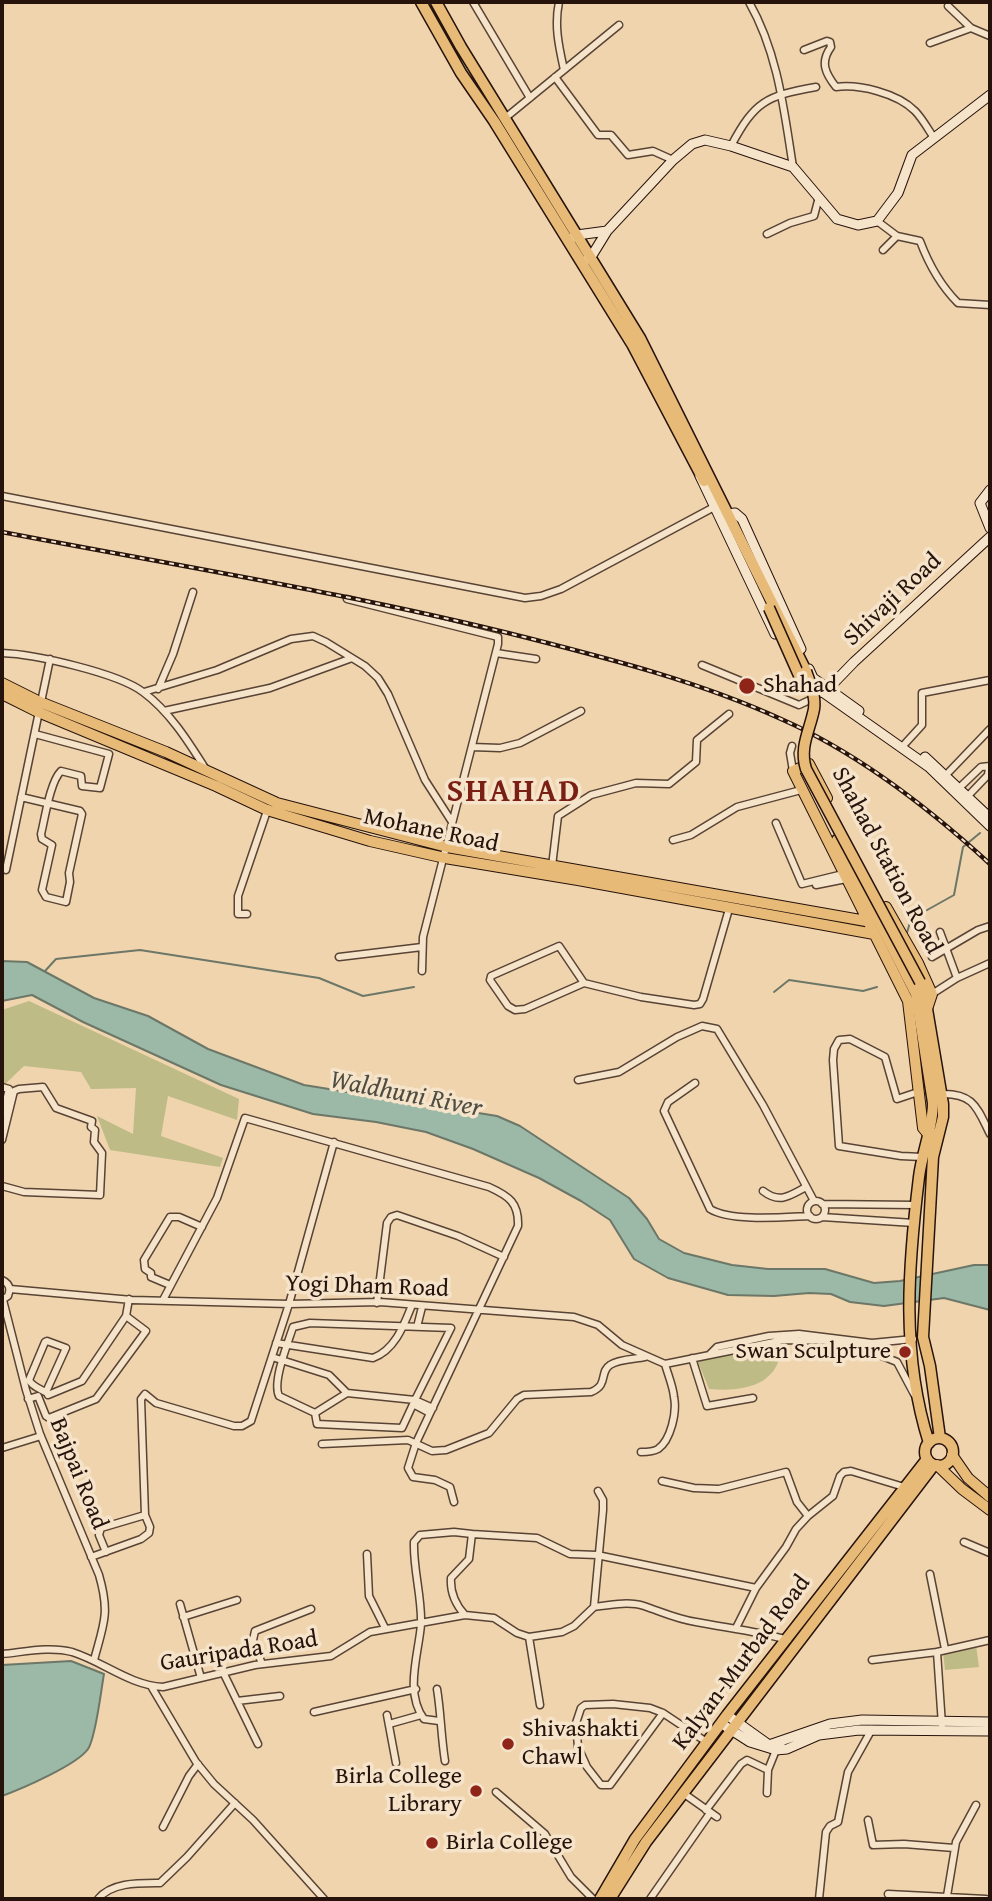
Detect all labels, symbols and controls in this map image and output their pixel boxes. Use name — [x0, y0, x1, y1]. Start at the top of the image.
street label: Shivaji Road — [838, 547, 948, 653]
place label: Shahad — [763, 672, 837, 700]
marker: Shahad — [737, 676, 757, 696]
street label: Shahad Station Road — [825, 763, 947, 959]
district label: SHAHAD — [447, 774, 581, 812]
street label: Mohane Road — [361, 803, 501, 859]
water label: Waldhuni River — [327, 1065, 485, 1125]
street label: Yogi Dham Road — [285, 1270, 449, 1304]
place label: Swan Sculpture — [735, 1338, 891, 1366]
marker: Swan Sculpture — [897, 1344, 913, 1360]
street label: Bajpai Road — [43, 1414, 113, 1534]
street label: Kalyan-Murbad Road — [667, 1570, 817, 1756]
street label: Gauripada Road — [158, 1625, 320, 1679]
place label: Shivashakti Chawl — [522, 1716, 638, 1772]
marker: Shivashakti Chawl — [500, 1736, 516, 1752]
place label: Birla College Library — [335, 1763, 462, 1819]
marker: Birla College Library — [468, 1783, 484, 1799]
place label: Birla College — [446, 1829, 573, 1857]
marker: Birla College — [424, 1835, 440, 1851]

